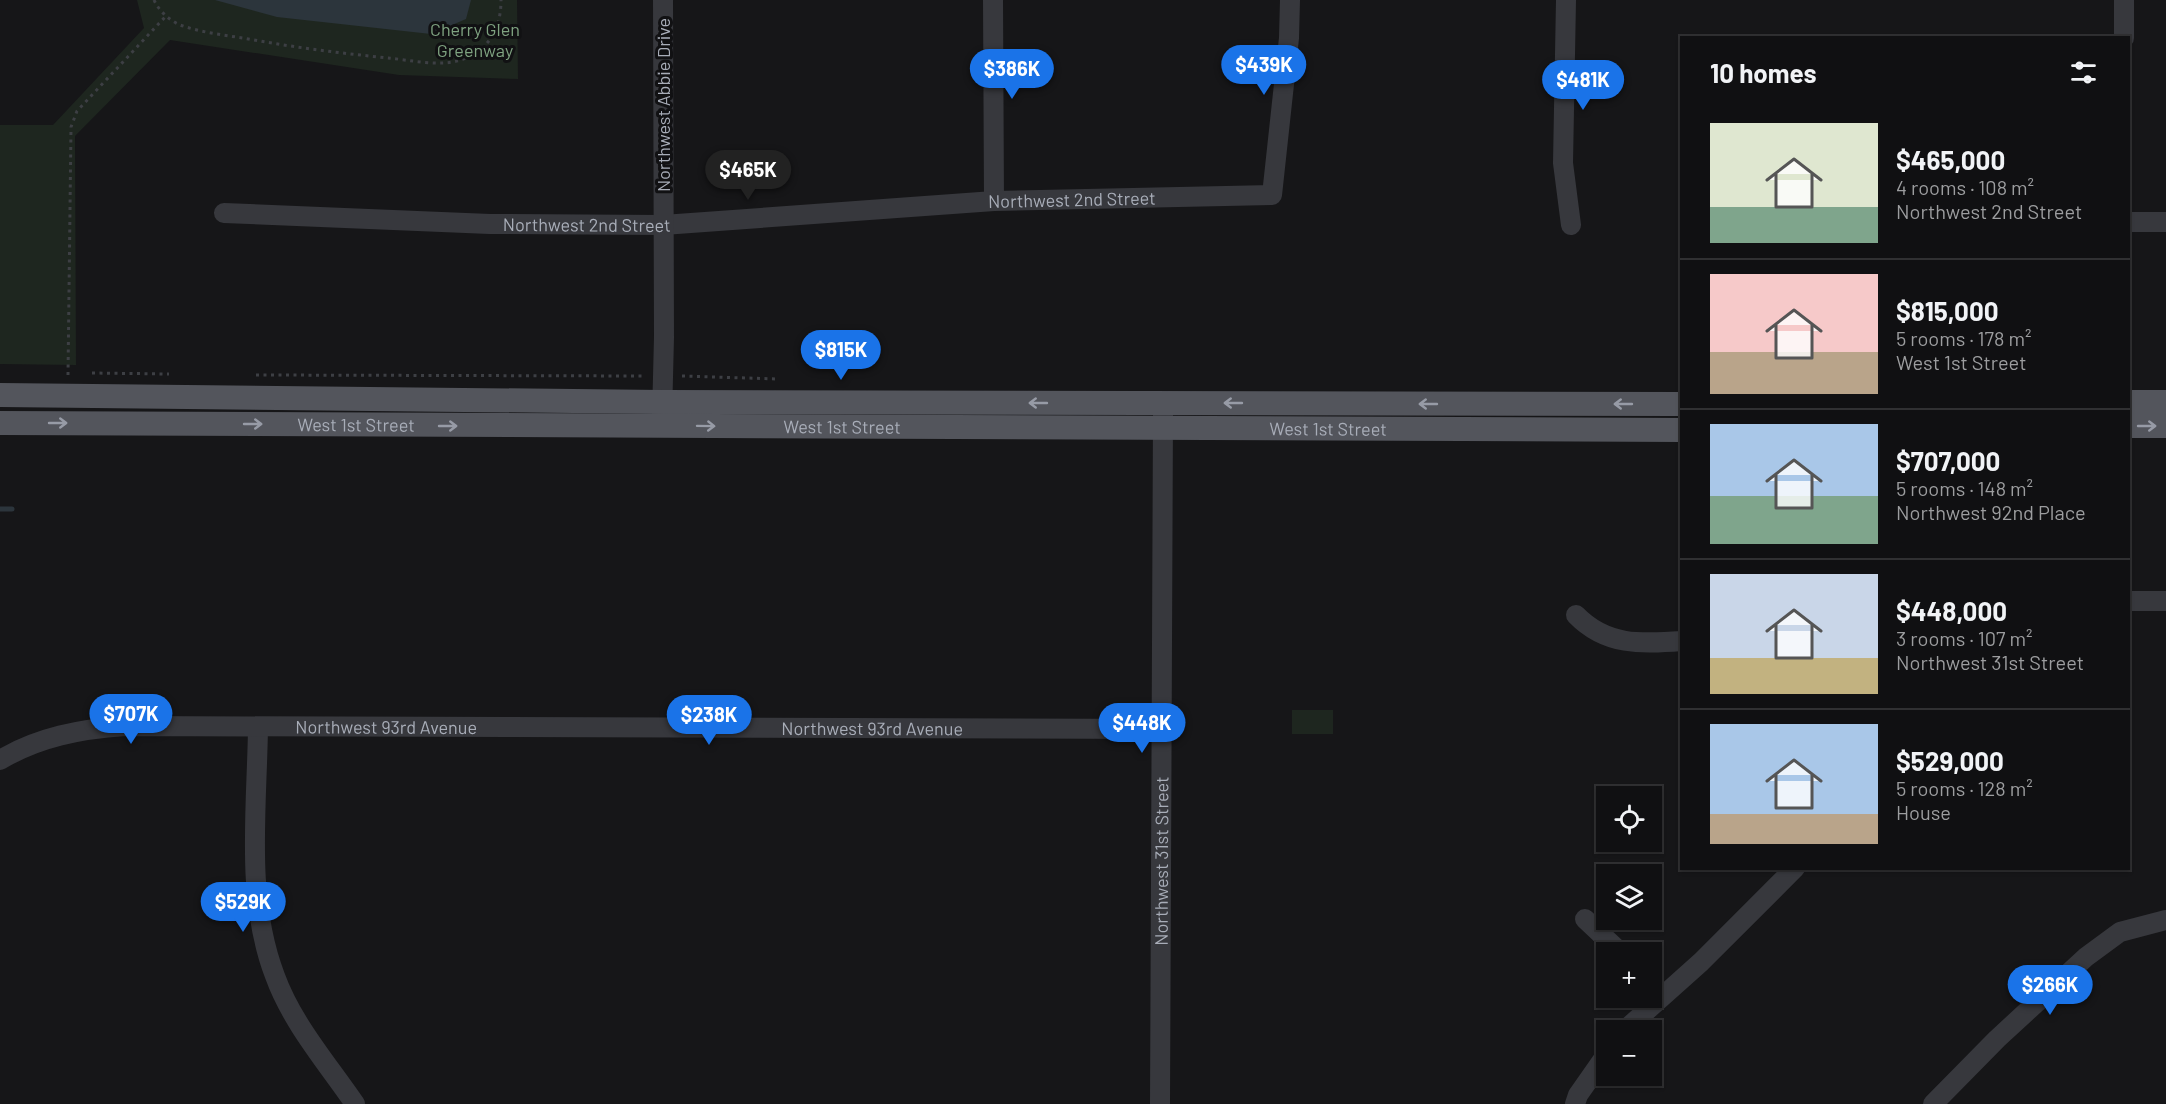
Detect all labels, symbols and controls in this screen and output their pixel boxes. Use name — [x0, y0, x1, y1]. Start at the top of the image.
park label: Cherry Glen Greenway — [430, 18, 520, 61]
street label: Northwest Abbie Drive — [652, 18, 674, 192]
pin: $439K — [1222, 45, 1306, 96]
pin: $386K — [970, 49, 1054, 100]
text: $439K — [1235, 52, 1293, 76]
text: $386K — [984, 56, 1040, 80]
icon: filters — [2067, 56, 2100, 89]
text: 10 homes — [1710, 57, 1817, 88]
pin: $481K — [1541, 60, 1625, 111]
text: $481K — [1556, 67, 1610, 91]
text: $465,000 — [1896, 144, 2005, 175]
icon: home — [1758, 147, 1830, 219]
pin: $465K — [706, 150, 790, 201]
text: $465K — [719, 157, 777, 181]
text: 4 rooms · 108 m² — [1896, 175, 2034, 199]
street label: Northwest 2nd Street — [988, 187, 1156, 212]
text: Northwest 2nd Street — [1896, 199, 2082, 223]
street label: Northwest 2nd Street — [503, 213, 671, 236]
text: $815,000 — [1896, 295, 1999, 326]
icon: home — [1758, 298, 1830, 370]
text: 5 rooms · 178 m² — [1896, 326, 2032, 350]
pin: $815K — [799, 330, 883, 381]
text: $815K — [815, 337, 867, 361]
text: West 1st Street — [1896, 350, 2026, 374]
one-way arrow — [1029, 397, 1049, 409]
one-way arrow — [1224, 397, 1244, 409]
one-way arrow — [1419, 398, 1439, 410]
one-way arrow — [1614, 398, 1634, 410]
street label: West 1st Street — [297, 413, 415, 436]
street label: West 1st Street — [783, 415, 901, 438]
one-way arrow — [48, 417, 68, 429]
street label: West 1st Street — [1269, 417, 1387, 440]
one-way arrow — [243, 419, 263, 430]
one-way arrow — [438, 420, 458, 432]
one-way arrow — [2137, 420, 2157, 432]
one-way arrow — [696, 421, 716, 432]
text: $707,000 — [1896, 445, 2000, 476]
icon: home — [1758, 448, 1830, 520]
text: 5 rooms · 148 m² — [1896, 476, 2033, 500]
text: Northwest 92nd Place — [1896, 500, 2086, 524]
text: $448,000 — [1896, 595, 2007, 626]
icon: home — [1758, 598, 1830, 670]
text: 3 rooms · 107 m² — [1896, 626, 2032, 650]
text: Northwest 31st Street — [1896, 650, 2084, 674]
pin: $707K — [89, 694, 173, 745]
pin: $238K — [667, 695, 751, 746]
text: $707K — [103, 701, 159, 725]
text: $238K — [681, 702, 737, 726]
pin: $448K — [1100, 703, 1184, 754]
text: $448K — [1113, 710, 1171, 734]
street label: Northwest 93rd Avenue — [295, 715, 477, 738]
street label: Northwest 93rd Avenue — [781, 717, 963, 739]
text: $529,000 — [1896, 745, 2004, 776]
icon: home — [1758, 748, 1830, 820]
street label: Northwest 31st Street — [1150, 776, 1172, 946]
text: 5 rooms · 128 m² — [1896, 776, 2033, 800]
map controls — [1596, 786, 1662, 1086]
button: locate — [1596, 786, 1662, 852]
text: House — [1896, 800, 1951, 824]
button: layers — [1596, 864, 1662, 930]
pin: $529K — [201, 882, 285, 933]
text: $529K — [215, 889, 271, 913]
button: + — [1596, 942, 1662, 1008]
pin: $266K — [2008, 965, 2092, 1016]
text: $266K — [2022, 972, 2078, 996]
button: − — [1596, 1020, 1662, 1086]

